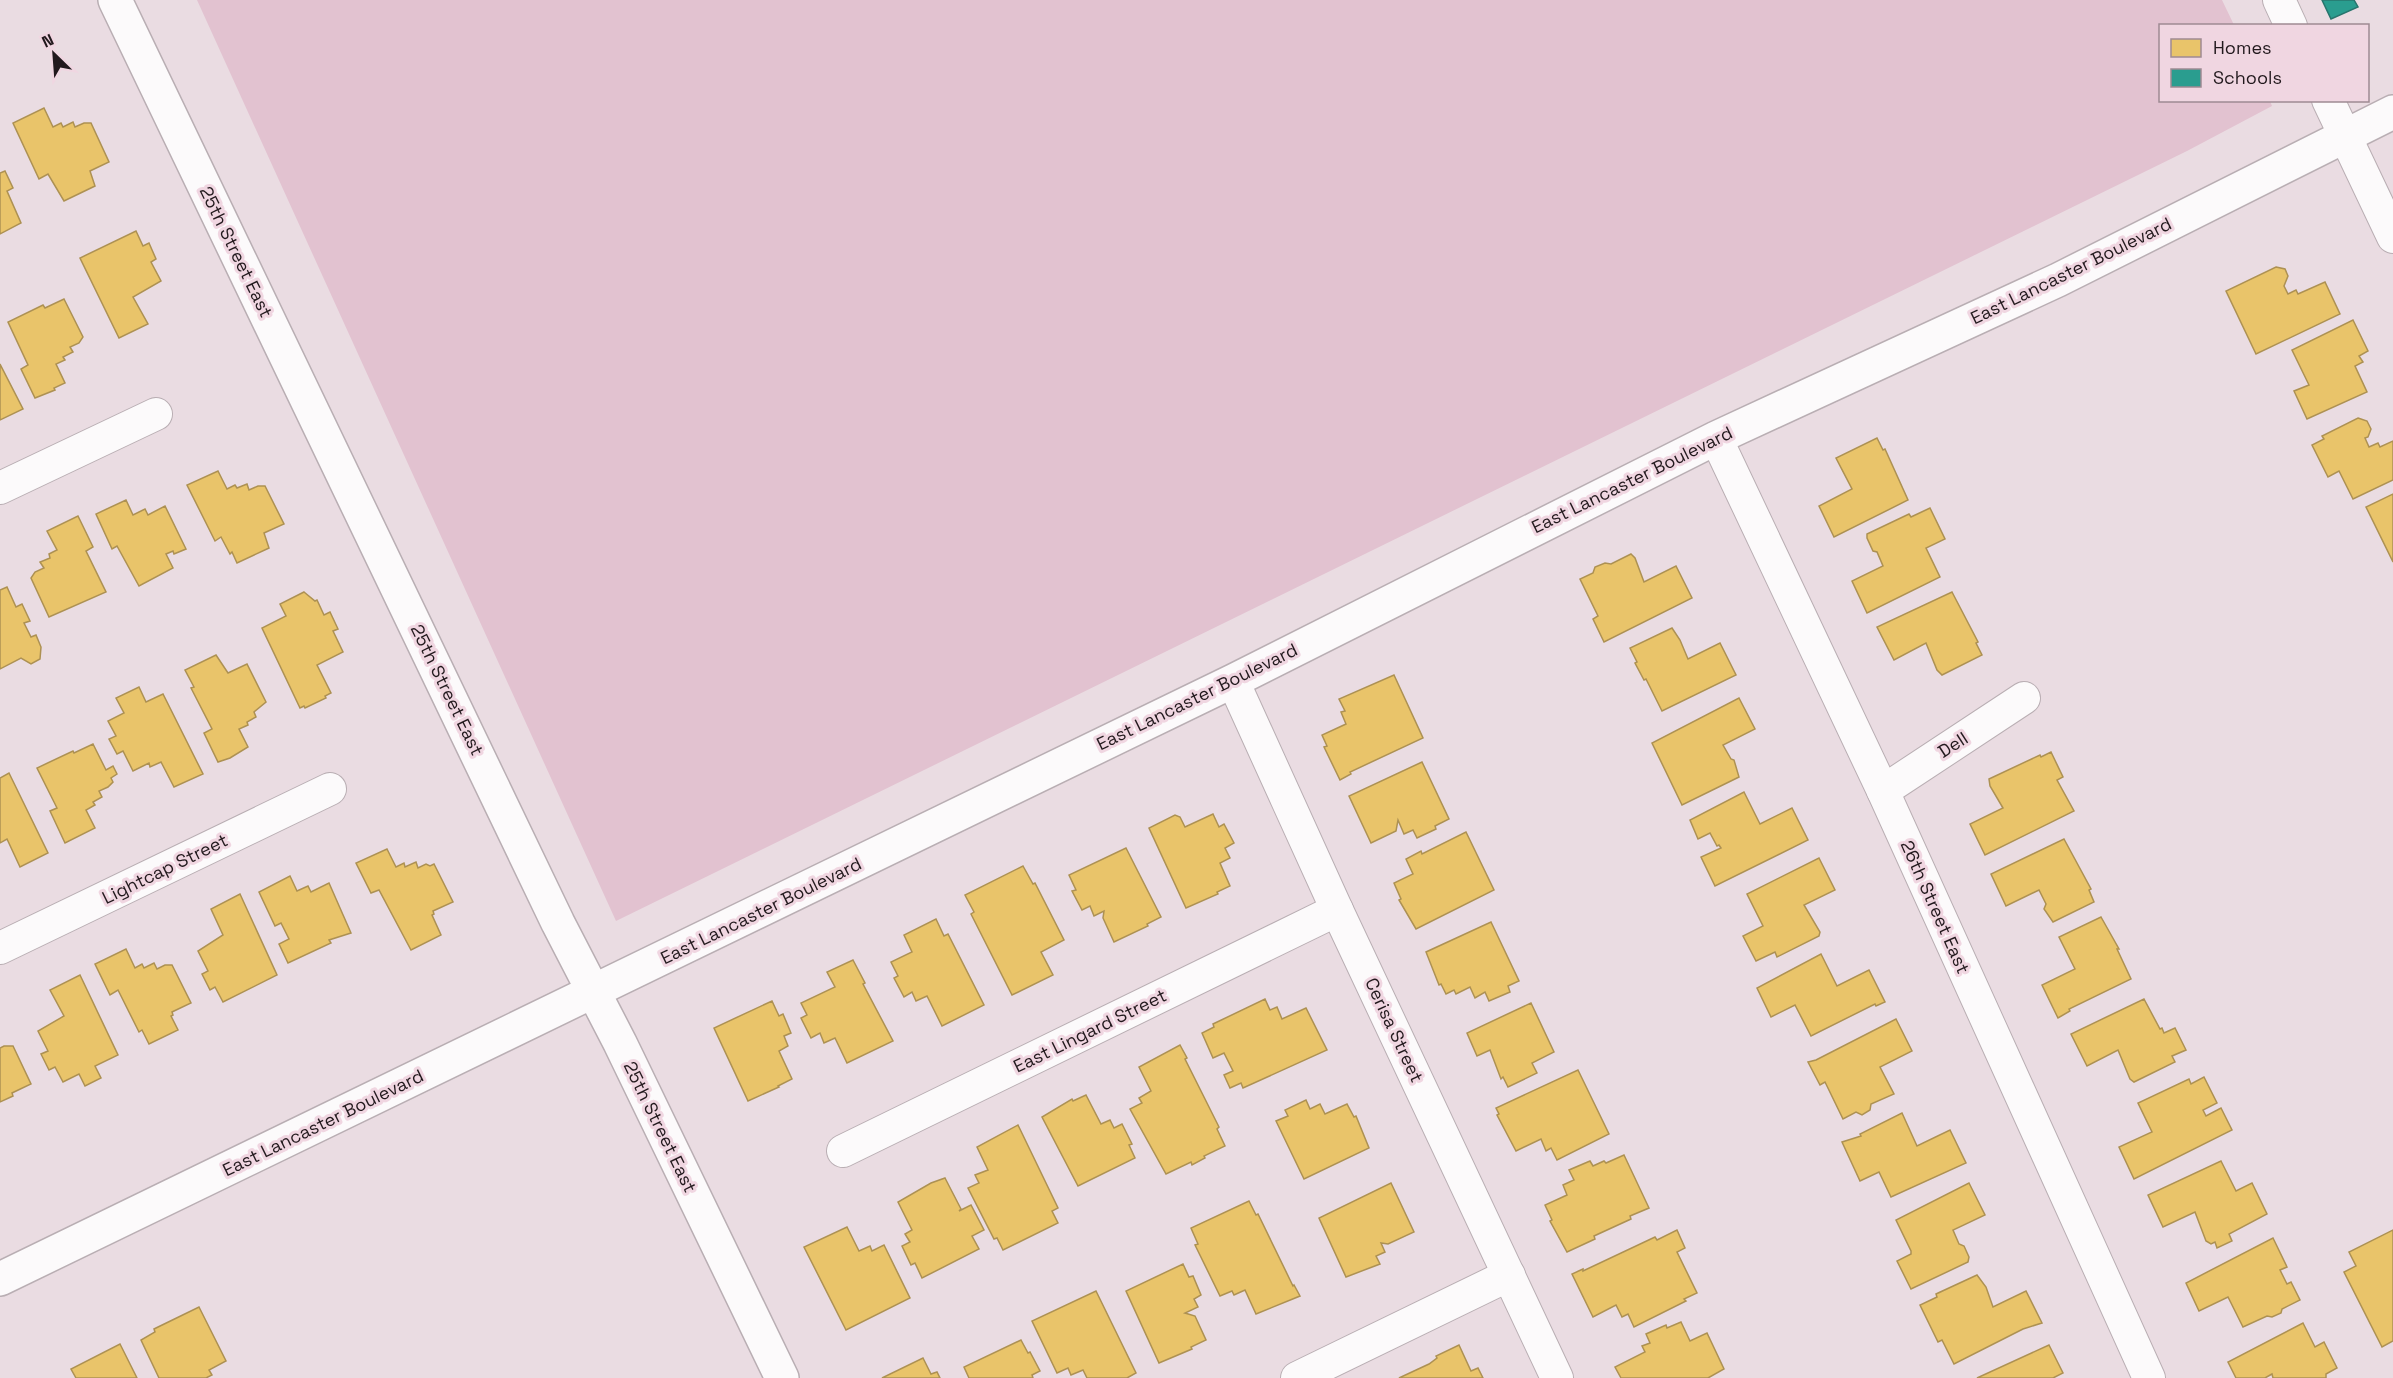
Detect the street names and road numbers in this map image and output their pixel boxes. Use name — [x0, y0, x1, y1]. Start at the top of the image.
street label: 25th Street East — [195, 182, 278, 321]
street label: East Lancaster Boulevard — [1967, 212, 2175, 329]
street label: East Lancaster Boulevard — [1528, 421, 1736, 538]
street label: 25th Street East — [406, 620, 489, 759]
street label: East Lancaster Boulevard — [1093, 638, 1301, 755]
street label: Dell — [1933, 726, 1972, 763]
street label: Lightcap Street — [98, 828, 231, 909]
street label: 26th Street East — [1896, 837, 1975, 977]
street label: East Lancaster Boulevard — [657, 852, 865, 969]
street label: Cerisa Street — [1360, 974, 1429, 1086]
street label: East Lingard Street — [1009, 984, 1170, 1078]
street label: 25th Street East — [619, 1057, 702, 1196]
street label: East Lancaster Boulevard — [219, 1064, 427, 1181]

